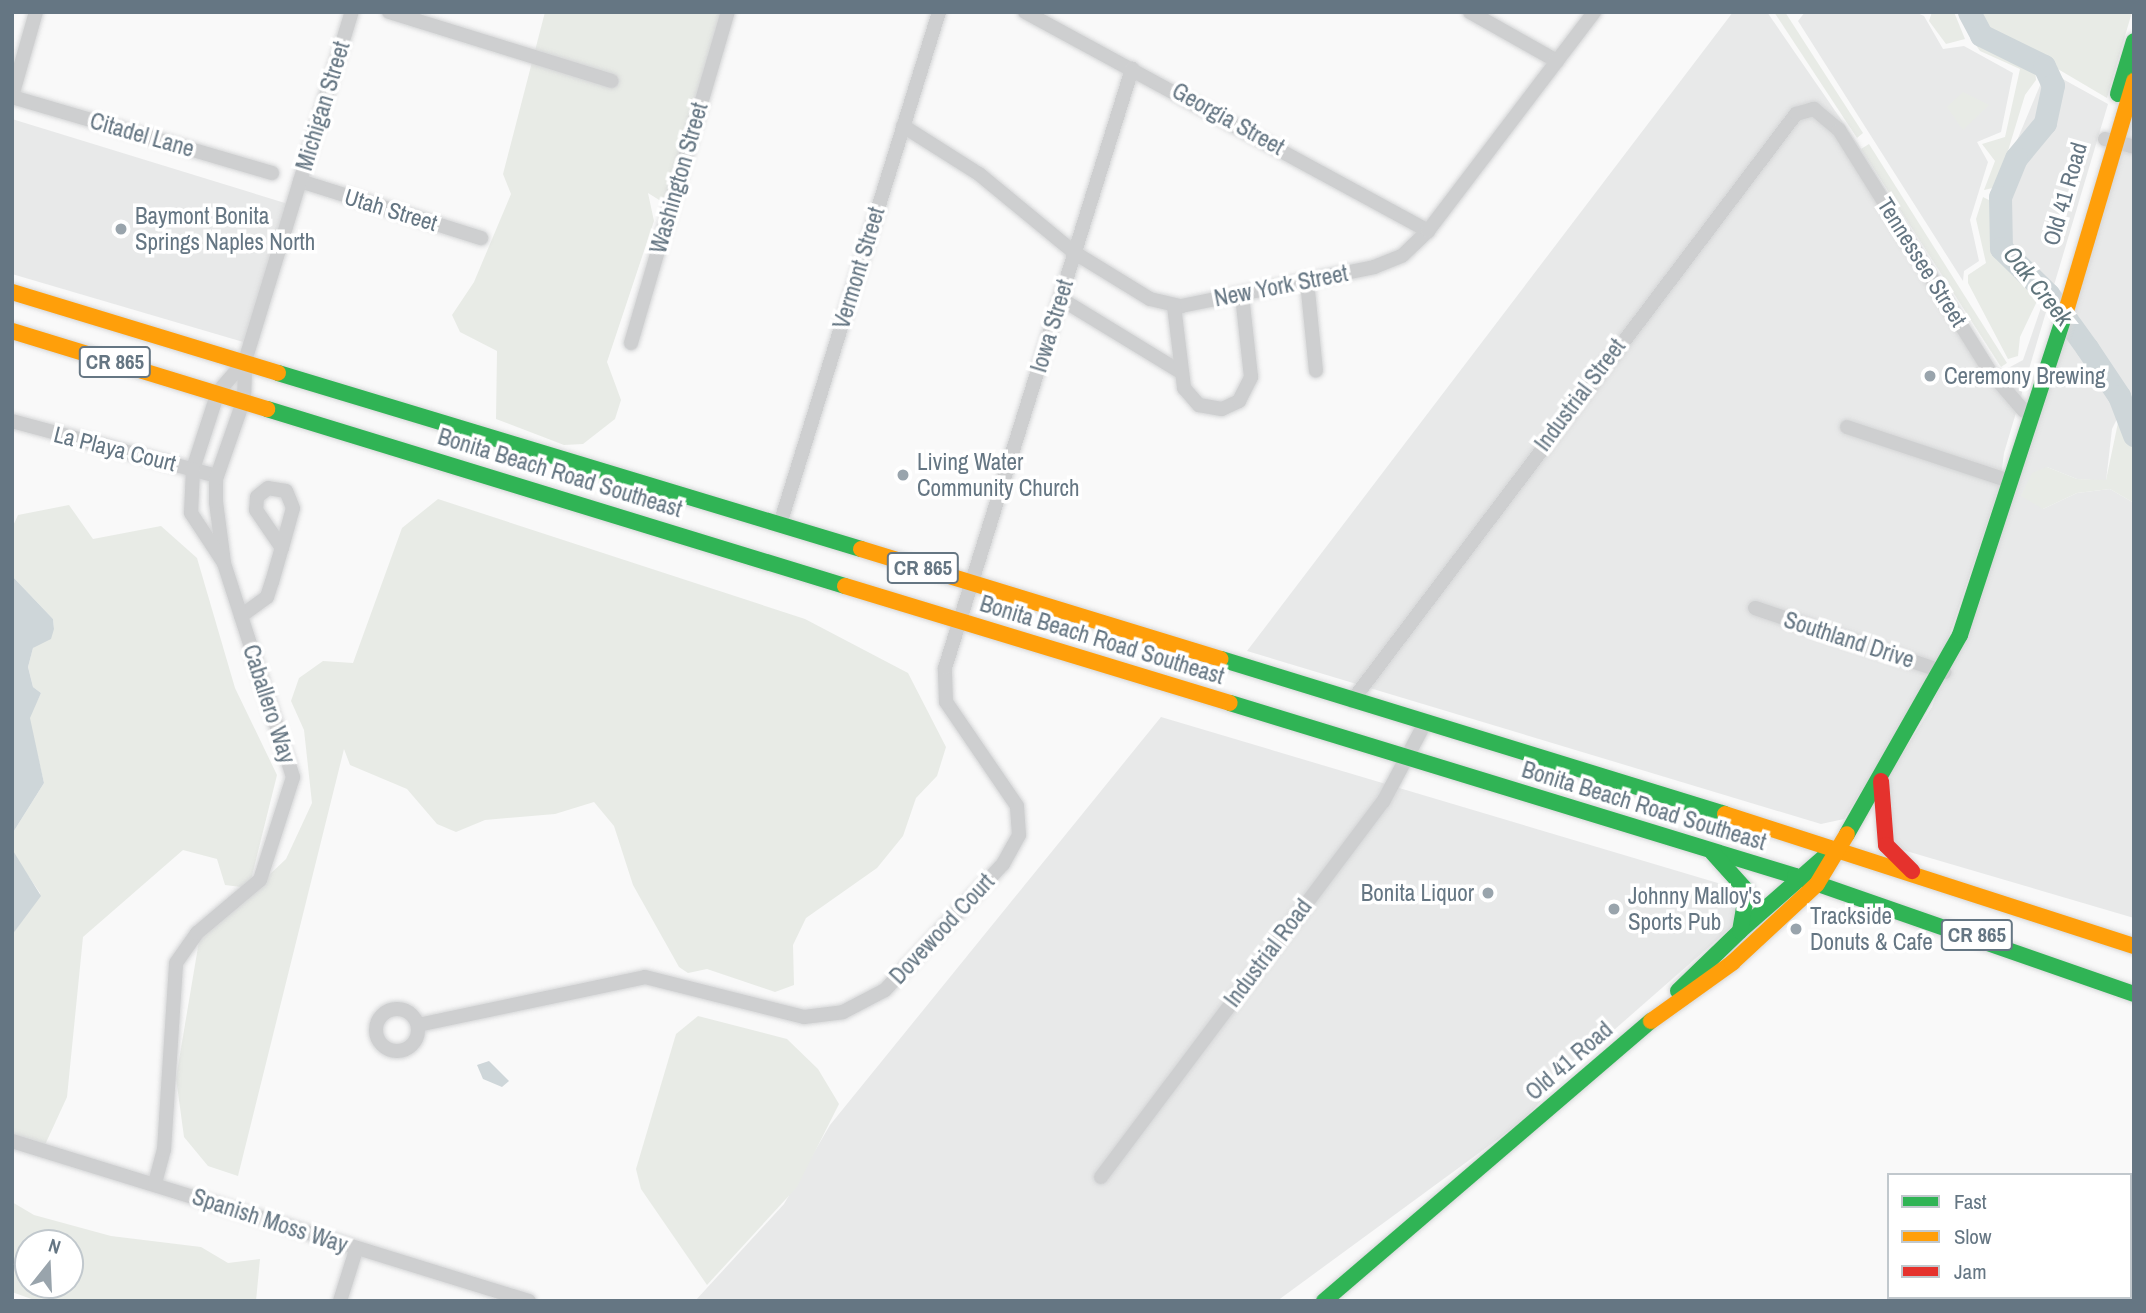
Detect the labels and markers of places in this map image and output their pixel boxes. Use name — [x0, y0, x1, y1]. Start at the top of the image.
place label: Baymont Bonita Springs Naples North — [135, 202, 315, 256]
marker: Baymont Bonita Springs Naples North — [113, 221, 129, 237]
place label: Ceremony Brewing — [1944, 362, 2105, 390]
marker: Ceremony Brewing — [1922, 368, 1938, 384]
place label: Living Water Community Church — [917, 448, 1079, 502]
marker: Living Water Community Church — [895, 467, 911, 483]
place label: Bonita Liquor — [1361, 879, 1474, 907]
place label: Johnny Malloy's Sports Pub — [1628, 882, 1762, 936]
marker: Bonita Liquor — [1480, 885, 1496, 901]
marker: Johnny Malloy's Sports Pub — [1606, 901, 1622, 917]
place label: Trackside Donuts & Cafe — [1810, 902, 1933, 956]
marker: Trackside Donuts & Cafe — [1788, 921, 1804, 937]

